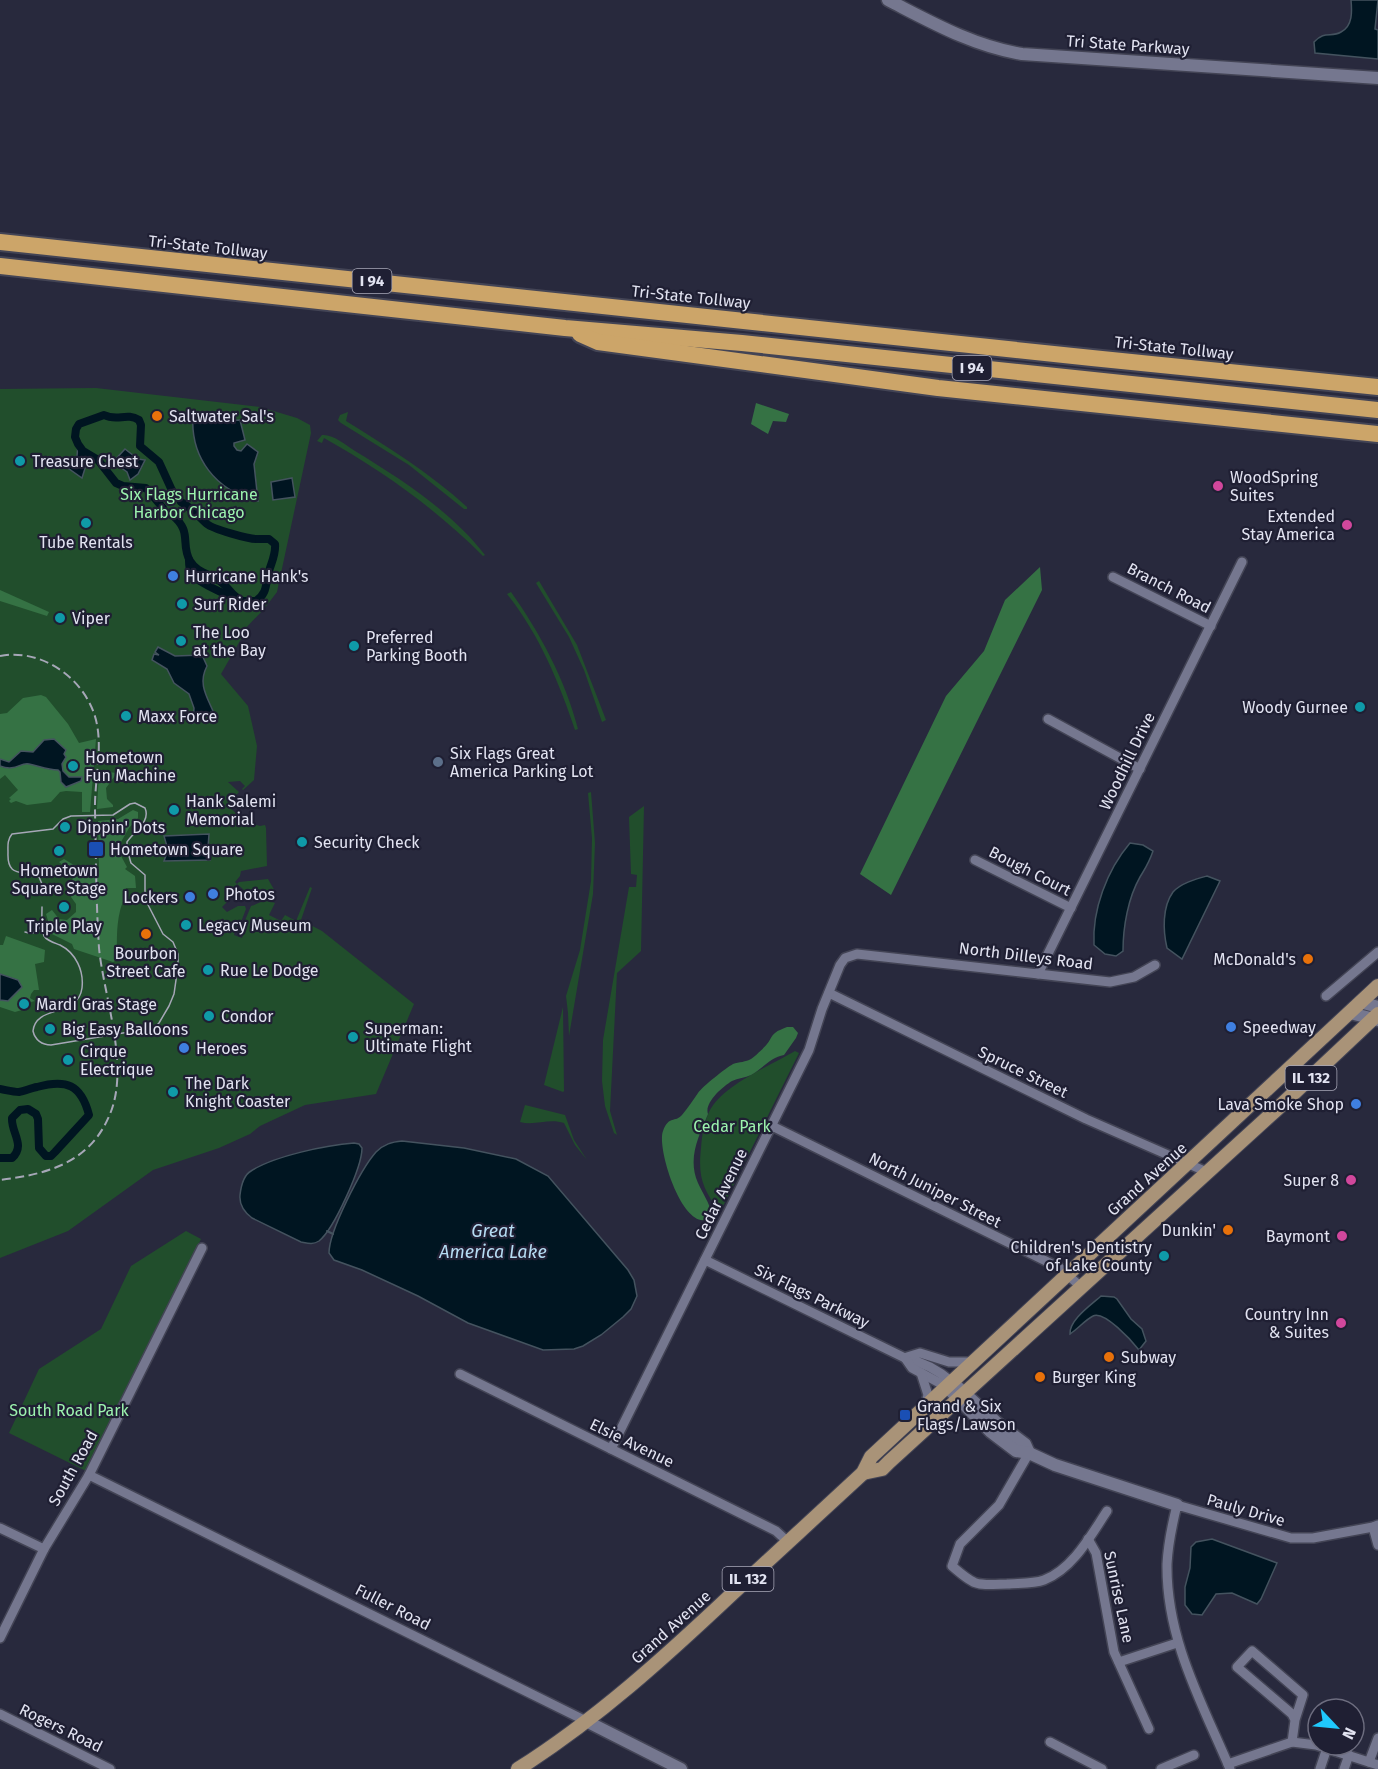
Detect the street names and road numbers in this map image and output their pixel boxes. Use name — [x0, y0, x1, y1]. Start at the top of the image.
street label: Tri State Parkway — [1066, 31, 1190, 59]
street label: Tri-State Tollway — [148, 231, 269, 263]
road number: I 94 — [352, 269, 392, 293]
street label: Tri-State Tollway — [631, 281, 752, 313]
street label: Tri-State Tollway — [1114, 332, 1235, 364]
road number: I 94 — [952, 356, 992, 380]
street label: Branch Road — [1124, 559, 1214, 617]
street label: Woodhill Drive — [1095, 709, 1159, 813]
street label: Bough Court — [986, 842, 1074, 900]
street label: North Dilleys Road — [958, 938, 1094, 974]
street label: Spruce Street — [975, 1042, 1071, 1102]
road number: IL 132 — [1286, 1066, 1336, 1090]
street label: Grand Avenue — [1103, 1138, 1191, 1220]
street label: Cedar Avenue — [691, 1145, 751, 1243]
street label: North Juniper Street — [866, 1148, 1005, 1232]
street label: Six Flags Parkway — [752, 1260, 872, 1332]
street label: Elsie Avenue — [587, 1414, 677, 1472]
street label: South Road — [44, 1427, 102, 1509]
street label: Pauly Drive — [1205, 1490, 1287, 1530]
street label: Sunrise Lane — [1100, 1549, 1138, 1645]
road number: IL 132 — [722, 1567, 774, 1591]
street label: Fuller Road — [352, 1580, 434, 1634]
street label: Grand Avenue — [627, 1586, 715, 1668]
street label: Rogers Road — [16, 1700, 106, 1756]

